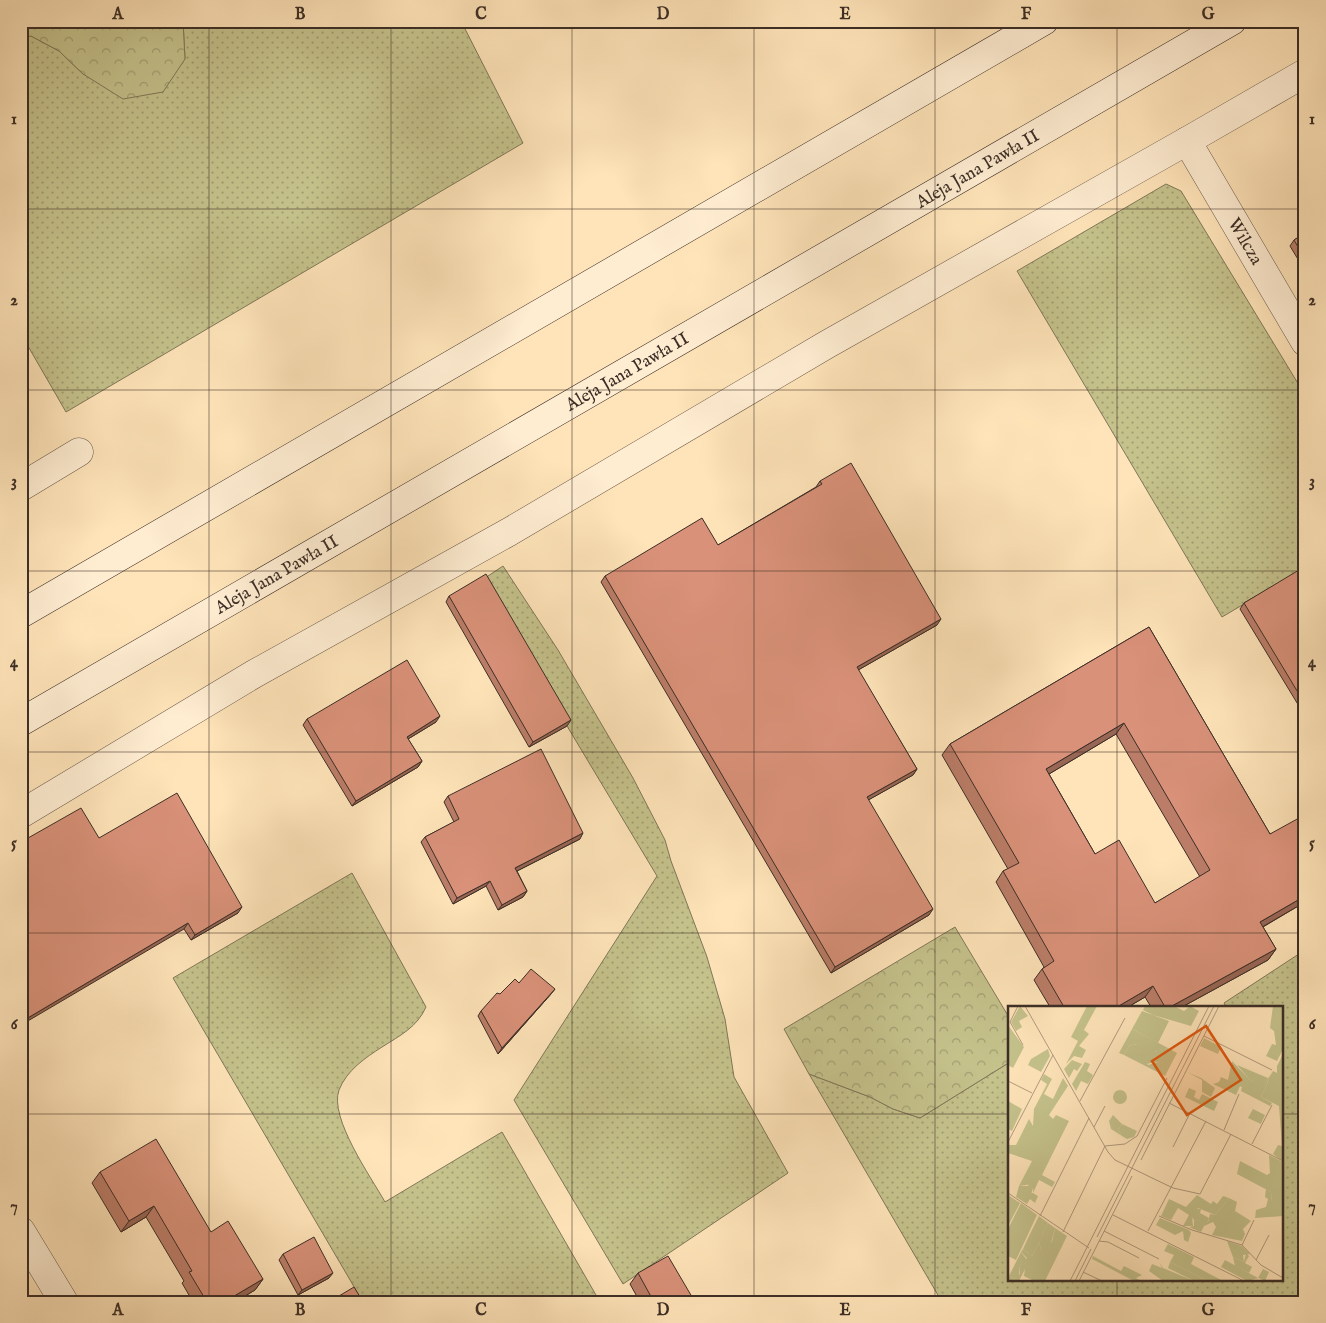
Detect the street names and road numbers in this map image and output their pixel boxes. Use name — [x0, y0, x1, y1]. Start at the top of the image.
street label: Aleja Jana Pawła II — [911, 125, 1044, 215]
street label: Wilcza — [1222, 214, 1267, 270]
street label: Aleja Jana Pawła II — [561, 328, 694, 418]
street label: Aleja Jana Pawła II — [210, 531, 343, 621]

